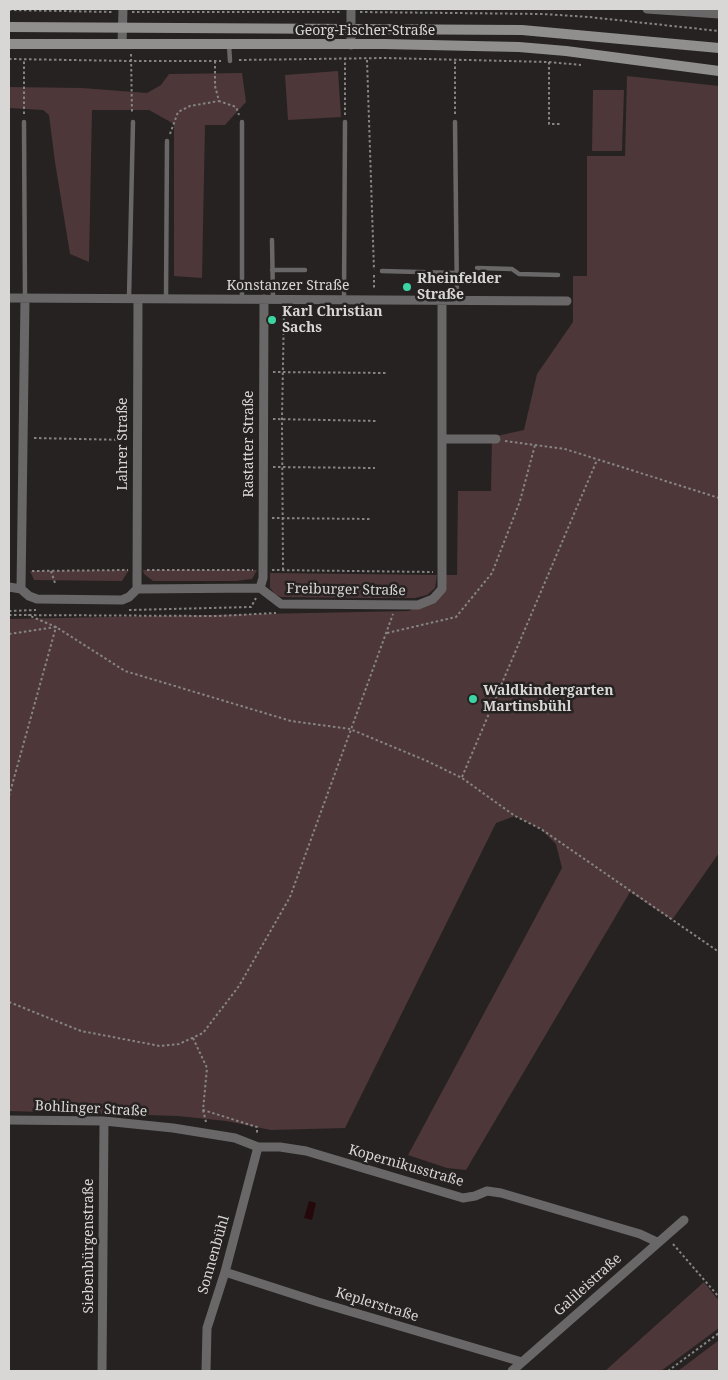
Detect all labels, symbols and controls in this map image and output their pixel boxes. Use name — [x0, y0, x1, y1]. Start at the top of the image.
street label: Georg-Fischer-Straße — [295, 23, 435, 39]
place label: Rheinfelder Straße — [417, 271, 502, 304]
street label: Konstanzer Straße — [227, 278, 349, 294]
marker: Rheinfelder Straße — [401, 281, 413, 293]
place label: Karl Christian Sachs — [282, 304, 383, 336]
marker: Karl Christian Sachs — [266, 314, 278, 326]
street label: Rastatter Straße — [241, 390, 257, 498]
street label: Lahrer Straße — [115, 397, 131, 491]
street label: Freiburger Straße — [286, 581, 406, 599]
place label: Waldkindergarten Martinsbühl — [483, 683, 614, 716]
marker: Waldkindergarten Martinsbühl — [467, 693, 479, 705]
street label: Bohlinger Straße — [34, 1098, 148, 1120]
street label: Kopernikusstraße — [346, 1142, 466, 1190]
street label: Siebenbürgenstraße — [81, 1179, 97, 1313]
street label: Sonnenbühl — [195, 1214, 233, 1296]
street label: Galileistraße — [551, 1250, 625, 1320]
street label: Keplerstraße — [333, 1284, 421, 1326]

